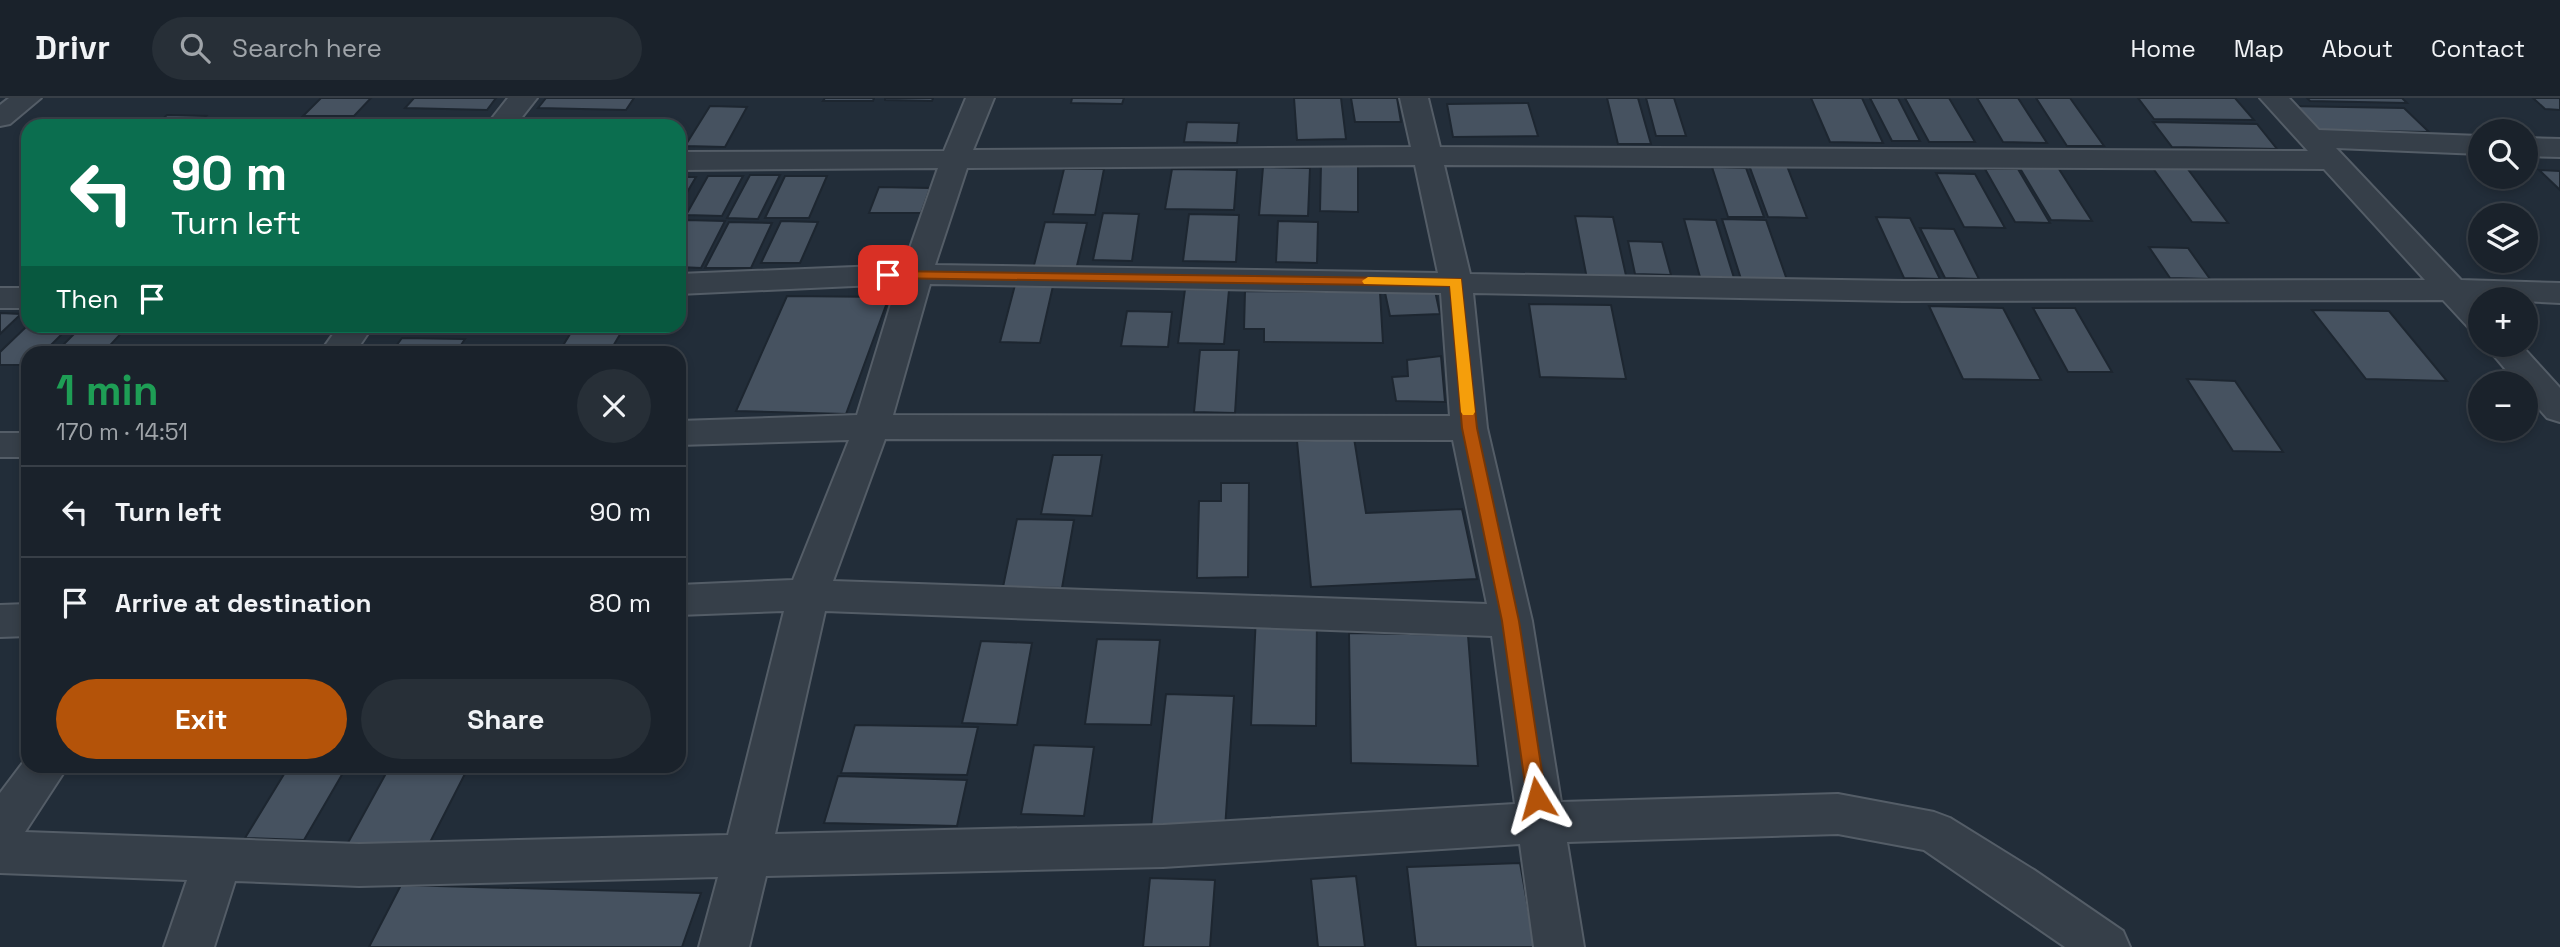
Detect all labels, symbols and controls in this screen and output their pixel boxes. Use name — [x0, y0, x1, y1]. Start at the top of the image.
search box — [152, 17, 642, 80]
text: Drivr — [35, 27, 110, 69]
icon: search — [176, 29, 214, 67]
text: Search here — [232, 31, 382, 65]
text: Home — [2130, 33, 2196, 64]
text: Map — [2234, 33, 2284, 64]
text: About — [2322, 33, 2393, 64]
text: Contact — [2431, 33, 2525, 64]
map controls — [2468, 119, 2538, 441]
button: search — [2468, 119, 2538, 189]
text: 90 m — [171, 142, 287, 204]
icon: left — [56, 147, 147, 238]
text: Turn left — [171, 203, 301, 243]
button: layers — [2468, 203, 2538, 273]
pin — [858, 245, 918, 305]
icon: arrive — [869, 256, 907, 294]
icon: arrive — [133, 280, 171, 318]
text: Then — [56, 282, 119, 316]
button: + — [2468, 287, 2538, 357]
text: 1 min — [56, 364, 159, 417]
button: close — [577, 369, 651, 443]
button: − — [2468, 371, 2538, 441]
text: 170 m · 14:51 — [56, 417, 188, 447]
icon: left — [56, 493, 94, 531]
text: Turn left — [115, 495, 222, 529]
text: 90 m — [589, 495, 651, 529]
icon: arrive — [56, 584, 94, 622]
text: Arrive at destination — [115, 586, 372, 620]
text: 80 m — [589, 586, 651, 620]
button: Exit — [56, 679, 347, 759]
button: Share — [361, 679, 651, 759]
position arrow — [1500, 761, 1574, 835]

